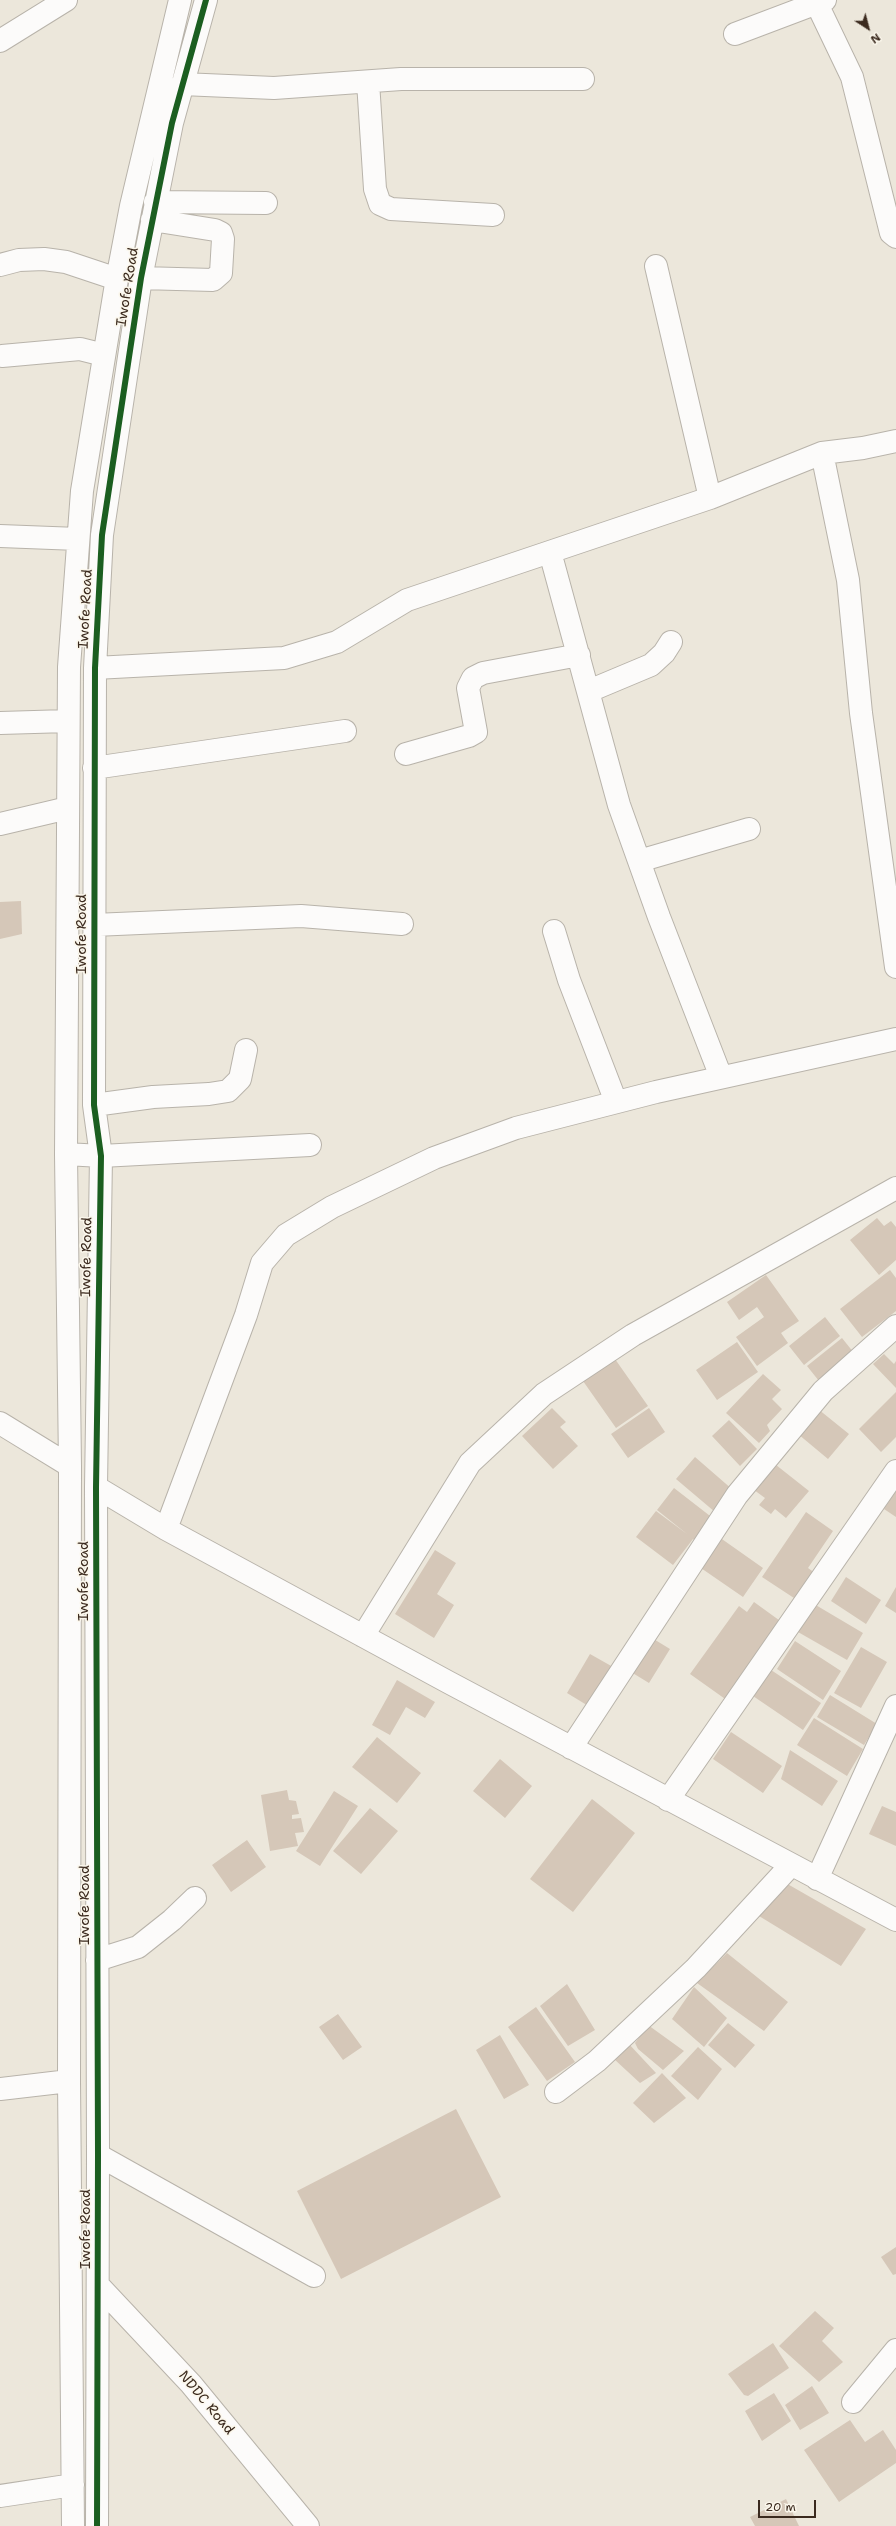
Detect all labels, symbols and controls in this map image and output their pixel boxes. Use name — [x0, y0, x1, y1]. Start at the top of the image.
north arrow — [848, 8, 888, 48]
text: N — [867, 29, 883, 47]
street label: Iwofe Road — [113, 246, 143, 328]
street label: Iwofe Road — [76, 569, 96, 649]
street label: Iwofe Road — [74, 894, 90, 974]
street label: Iwofe Road — [78, 1217, 96, 1297]
street label: Iwofe Road — [76, 1541, 92, 1621]
street label: Iwofe Road — [77, 1865, 93, 1945]
street label: Iwofe Road — [78, 2189, 94, 2269]
street label: NDDC Road — [174, 2368, 238, 2438]
scale bar — [760, 2492, 818, 2518]
text: 20 m — [765, 2499, 796, 2515]

